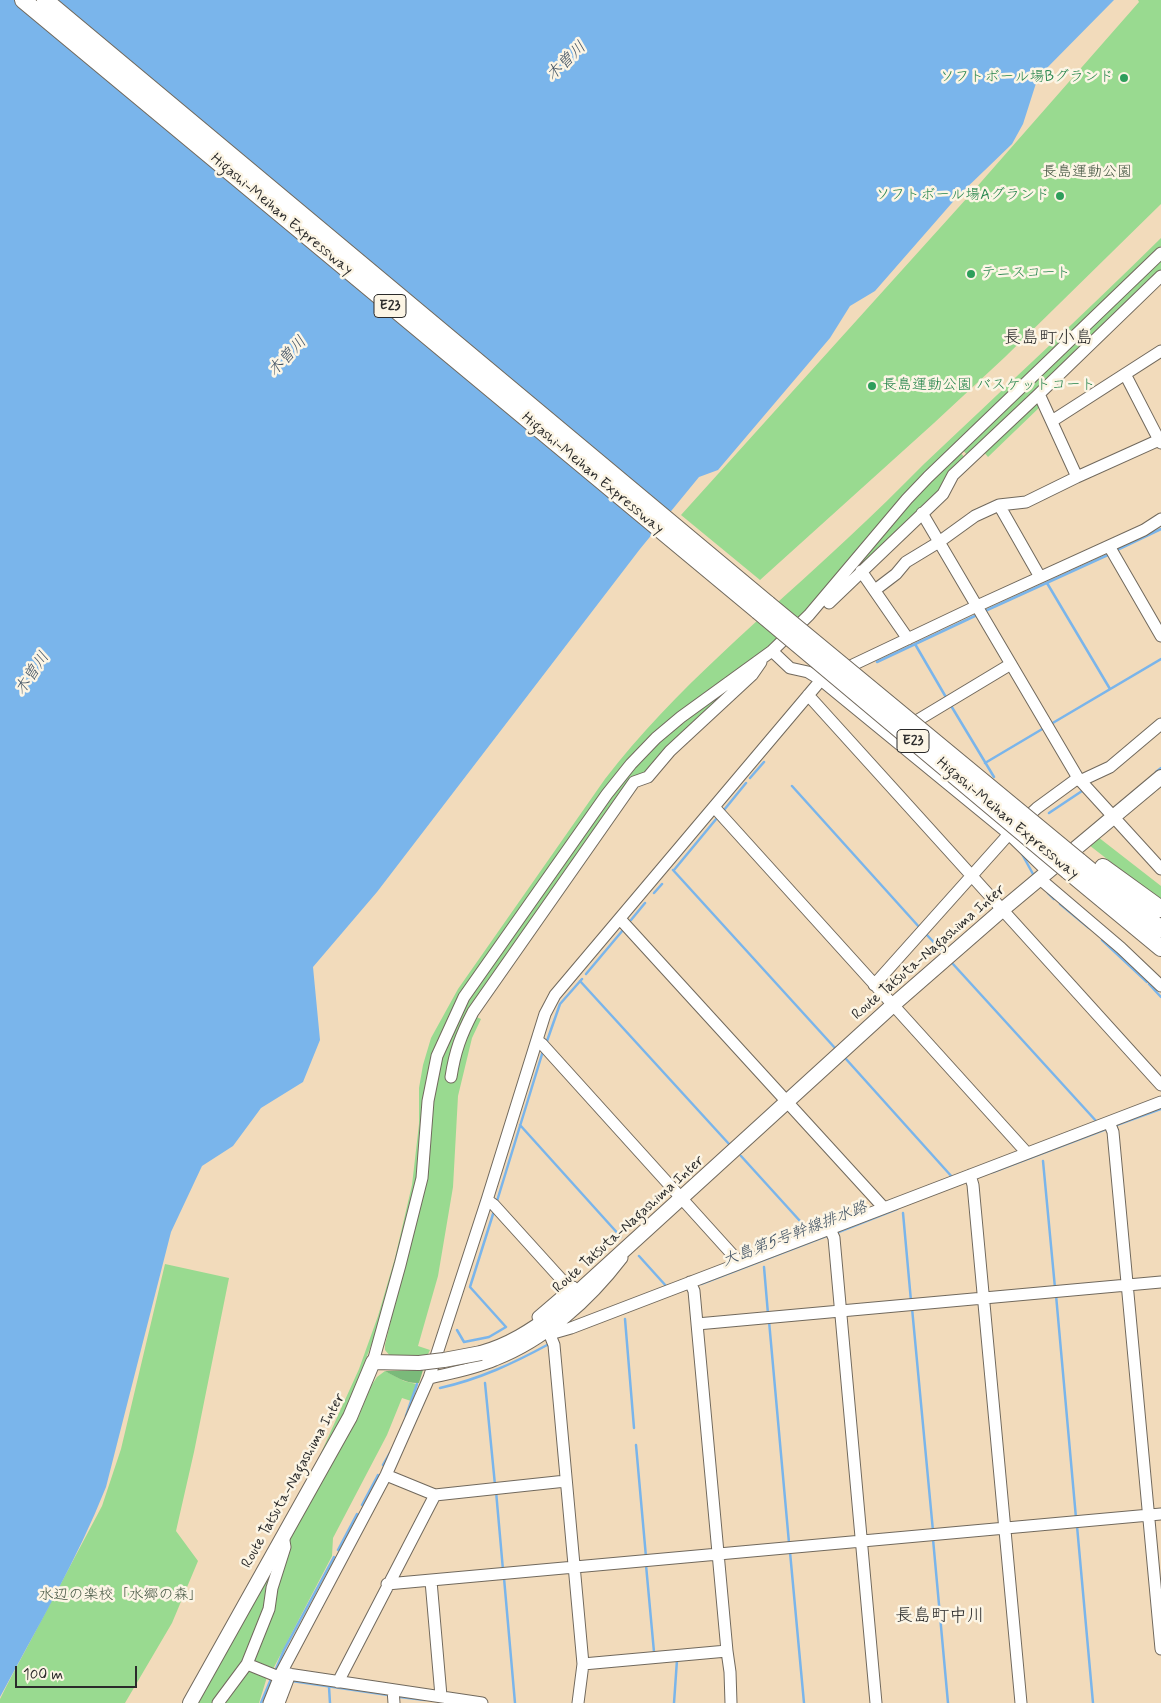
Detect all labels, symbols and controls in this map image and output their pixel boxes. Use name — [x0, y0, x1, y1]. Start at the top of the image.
water label: 木曽川 — [543, 38, 591, 86]
place label: ソフトボール場Bグランド — [940, 69, 1114, 87]
marker: ソフトボール場Bグランド — [1118, 72, 1130, 84]
street label: Higashi-Meihan Expressway — [206, 150, 356, 280]
park label: 長島運動公園 — [1042, 164, 1132, 182]
place label: ソフトボール場Aグランド — [875, 187, 1050, 205]
marker: ソフトボール場Aグランド — [1054, 190, 1066, 202]
place label: テニスコート — [981, 265, 1071, 283]
marker: テニスコート — [965, 268, 977, 280]
road number: E23 — [374, 294, 406, 318]
district label: 長島町小島 — [1003, 328, 1093, 350]
water label: 木曽川 — [265, 333, 311, 381]
place label: 長島運動公園 バスケットコート — [882, 377, 1096, 395]
marker: 長島運動公園 バスケットコート — [866, 380, 878, 392]
street label: Higashi-Meihan Expressway — [517, 409, 667, 539]
water label: 木曽川 — [12, 649, 54, 699]
road number: E23 — [897, 729, 929, 752]
street label: Higashi-Meihan Expressway — [932, 754, 1082, 884]
street label: Route Tatsuta-Nagashima Inter — [849, 882, 1009, 1024]
street label: Route Tatsuta-Nagashima Inter — [550, 1152, 708, 1298]
water label: 大島第5号幹線排水路 — [720, 1199, 870, 1271]
street label: Route Tatsuta-Nagashima Inter — [238, 1390, 350, 1572]
park label: 水辺の楽校「水郷の森」 — [39, 1587, 203, 1605]
district label: 長島町中川 — [895, 1606, 985, 1628]
scale bar — [18, 1656, 140, 1688]
text: 100 m — [23, 1665, 63, 1685]

